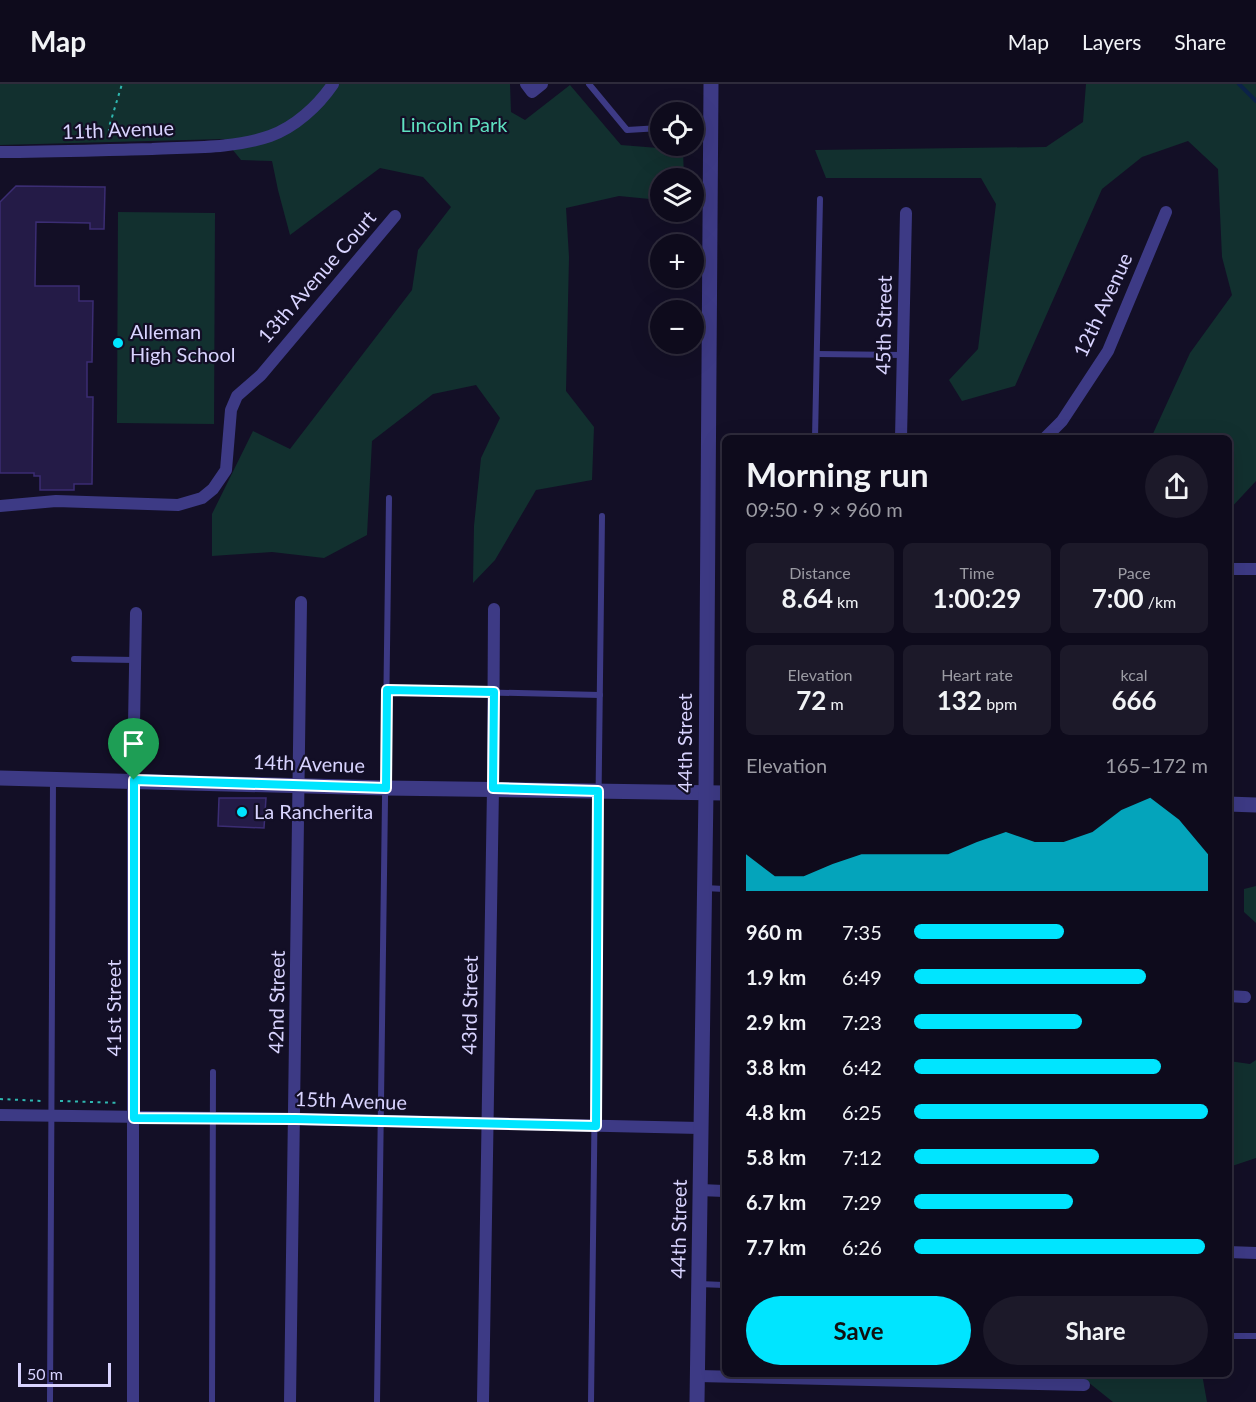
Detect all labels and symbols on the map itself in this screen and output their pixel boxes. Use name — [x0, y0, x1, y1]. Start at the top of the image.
park label: Lincoln Park — [400, 112, 508, 136]
street label: 11th Avenue — [61, 115, 174, 143]
street label: 13th Avenue Court — [252, 205, 380, 347]
street label: 12th Avenue — [1068, 249, 1137, 360]
street label: 45th Street — [870, 275, 896, 375]
place label: Alleman High School — [130, 319, 236, 366]
marker: Alleman High School — [111, 336, 125, 350]
street label: 44th Street — [672, 693, 696, 793]
pin — [108, 718, 159, 780]
street label: 14th Avenue — [253, 749, 366, 777]
place label: La Rancherita — [254, 799, 373, 823]
marker: La Rancherita — [235, 805, 249, 819]
street label: 42nd Street — [263, 950, 289, 1054]
street label: 43rd Street — [456, 955, 482, 1055]
street label: 41st Street — [101, 960, 125, 1056]
street label: 15th Avenue — [295, 1086, 408, 1114]
street label: 44th Street — [665, 1179, 691, 1279]
scale bar — [18, 1360, 111, 1388]

